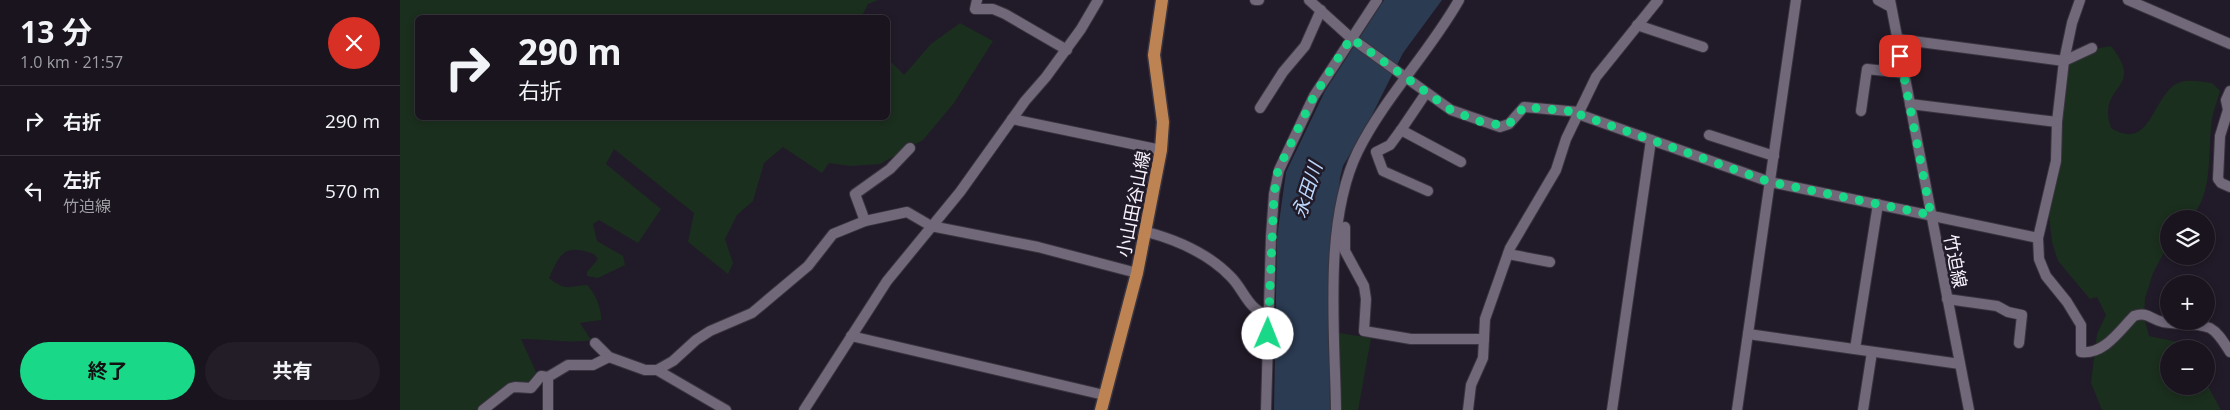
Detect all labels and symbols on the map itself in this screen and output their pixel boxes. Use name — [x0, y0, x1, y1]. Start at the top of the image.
pin — [1879, 35, 1921, 77]
street label: 小山田谷山線 — [1111, 149, 1155, 259]
water label: 永田川 — [1286, 157, 1329, 221]
street label: 竹迫線 — [1939, 232, 1973, 290]
position arrow — [1241, 307, 1293, 359]

